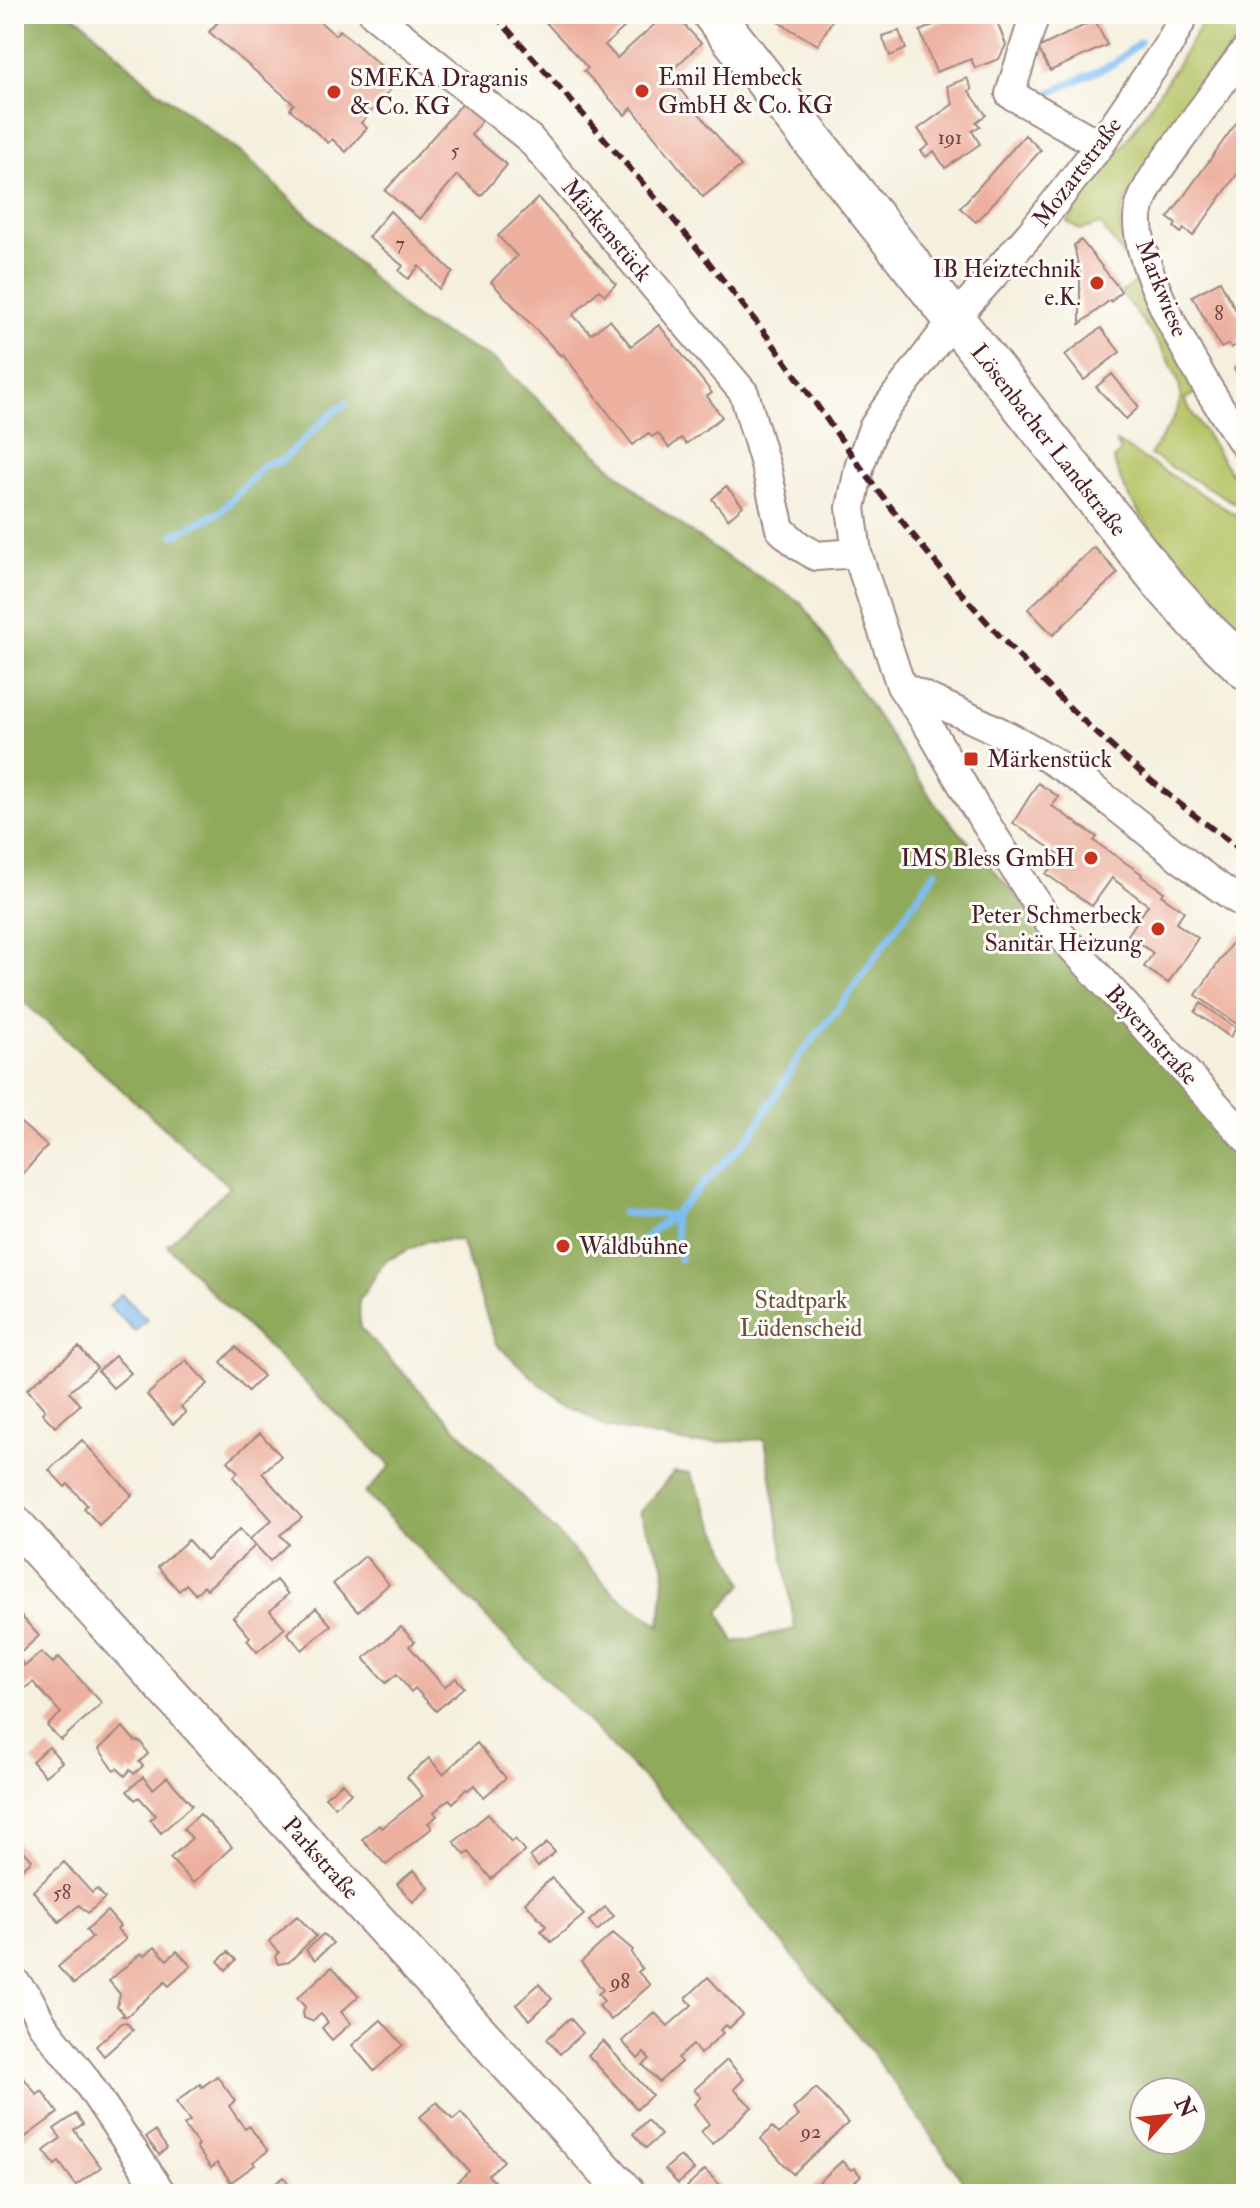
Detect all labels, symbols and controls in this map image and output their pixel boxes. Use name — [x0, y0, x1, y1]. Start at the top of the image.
place label: Emil Hembeck GmbH & Co. KG — [658, 62, 833, 121]
place label: SMEKA Draganis & Co. KG — [350, 63, 528, 122]
marker: Emil Hembeck GmbH & Co. KG — [633, 82, 651, 100]
marker: SMEKA Draganis & Co. KG — [325, 83, 343, 101]
street label: Mozartstraße — [1026, 111, 1129, 234]
house number: 191 — [938, 125, 962, 150]
house number: 5 — [451, 138, 460, 163]
street label: Märkenstück — [555, 173, 659, 289]
house number: 7 — [395, 231, 405, 256]
street label: Markwiese — [1128, 235, 1195, 341]
place label: IB Heiztechnik e.K. — [933, 254, 1081, 313]
marker: IB Heiztechnik e.K. — [1088, 274, 1106, 292]
house number: 8 — [1214, 301, 1224, 326]
street label: Lösenbacher Landstraße — [964, 338, 1134, 543]
place label: Märkenstück — [987, 744, 1112, 775]
marker: Märkenstück — [962, 750, 980, 768]
place label: IMS Bless GmbH — [901, 843, 1075, 874]
marker: IMS Bless GmbH — [1082, 849, 1100, 867]
place label: Peter Schmerbeck Sanitär Heizung — [971, 900, 1143, 959]
marker: Peter Schmerbeck Sanitär Heizung — [1149, 920, 1167, 938]
street label: Bayernstraße — [1098, 979, 1205, 1092]
place label: Waldbühne — [578, 1231, 688, 1262]
marker: Waldbühne — [554, 1237, 572, 1255]
park label: Stadtpark Lüdenscheid — [740, 1285, 863, 1344]
street label: Parkstraße — [275, 1810, 366, 1906]
house number: 58 — [53, 1880, 71, 1905]
house number: 98 — [608, 1969, 630, 1994]
north arrow — [1128, 2076, 1208, 2156]
text: N — [1168, 2091, 1202, 2123]
house number: 92 — [799, 2119, 821, 2144]

